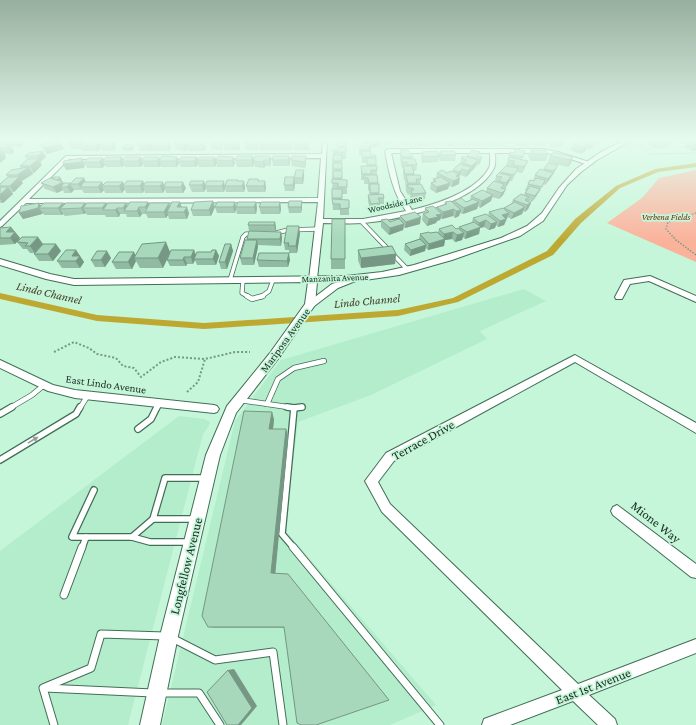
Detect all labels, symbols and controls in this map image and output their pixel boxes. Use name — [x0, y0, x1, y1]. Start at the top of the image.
street label: Woodside Lane — [367, 193, 423, 215]
park label: Verbena Fields — [642, 212, 691, 222]
street label: Manzanita Avenue — [301, 272, 369, 284]
water label: Lindo Channel — [15, 279, 84, 308]
water label: Lindo Channel — [333, 291, 402, 311]
street label: Mariposa Avenue — [258, 306, 313, 375]
street label: East Lindo Avenue — [65, 372, 147, 396]
street label: Terrace Drive — [389, 417, 457, 463]
one-way arrow — [28, 436, 38, 444]
street label: Mione Way — [628, 498, 685, 547]
street label: Longfellow Avenue — [167, 516, 205, 616]
street label: East 1st Avenue — [553, 665, 633, 707]

